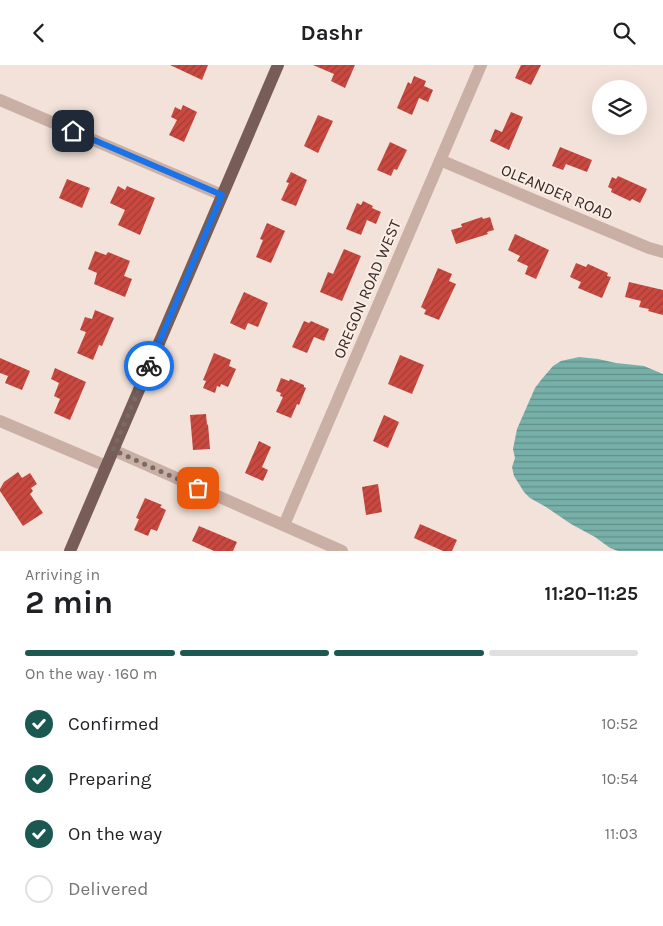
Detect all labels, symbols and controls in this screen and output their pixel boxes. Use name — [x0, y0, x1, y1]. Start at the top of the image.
icon: back — [25, 19, 53, 47]
icon: search — [610, 19, 638, 47]
text: Dashr — [301, 20, 362, 46]
map controls — [592, 80, 647, 135]
button: layers — [592, 80, 647, 135]
pin — [52, 110, 94, 152]
icon: home — [59, 117, 87, 145]
street label: OLEANDER ROAD — [498, 160, 616, 224]
street label: OREGON ROAD WEST — [329, 217, 405, 361]
courier — [124, 341, 174, 391]
icon: bike — [135, 352, 163, 380]
pin — [177, 467, 219, 509]
icon: bag — [184, 474, 212, 502]
text: Arriving in — [25, 565, 100, 584]
text: 11:20–11:25 — [545, 583, 638, 605]
text: 2 min — [25, 584, 113, 621]
text: On the way · 160 m — [25, 664, 158, 683]
icon: check — [25, 710, 53, 738]
text: Confirmed — [68, 713, 159, 735]
text: 10:52 — [601, 714, 638, 733]
icon: check — [25, 765, 53, 793]
text: Preparing — [68, 768, 151, 790]
text: 10:54 — [602, 769, 638, 788]
icon: check — [25, 820, 53, 848]
text: On the way — [68, 823, 162, 845]
text: 11:03 — [605, 824, 638, 843]
text: Delivered — [68, 878, 148, 900]

